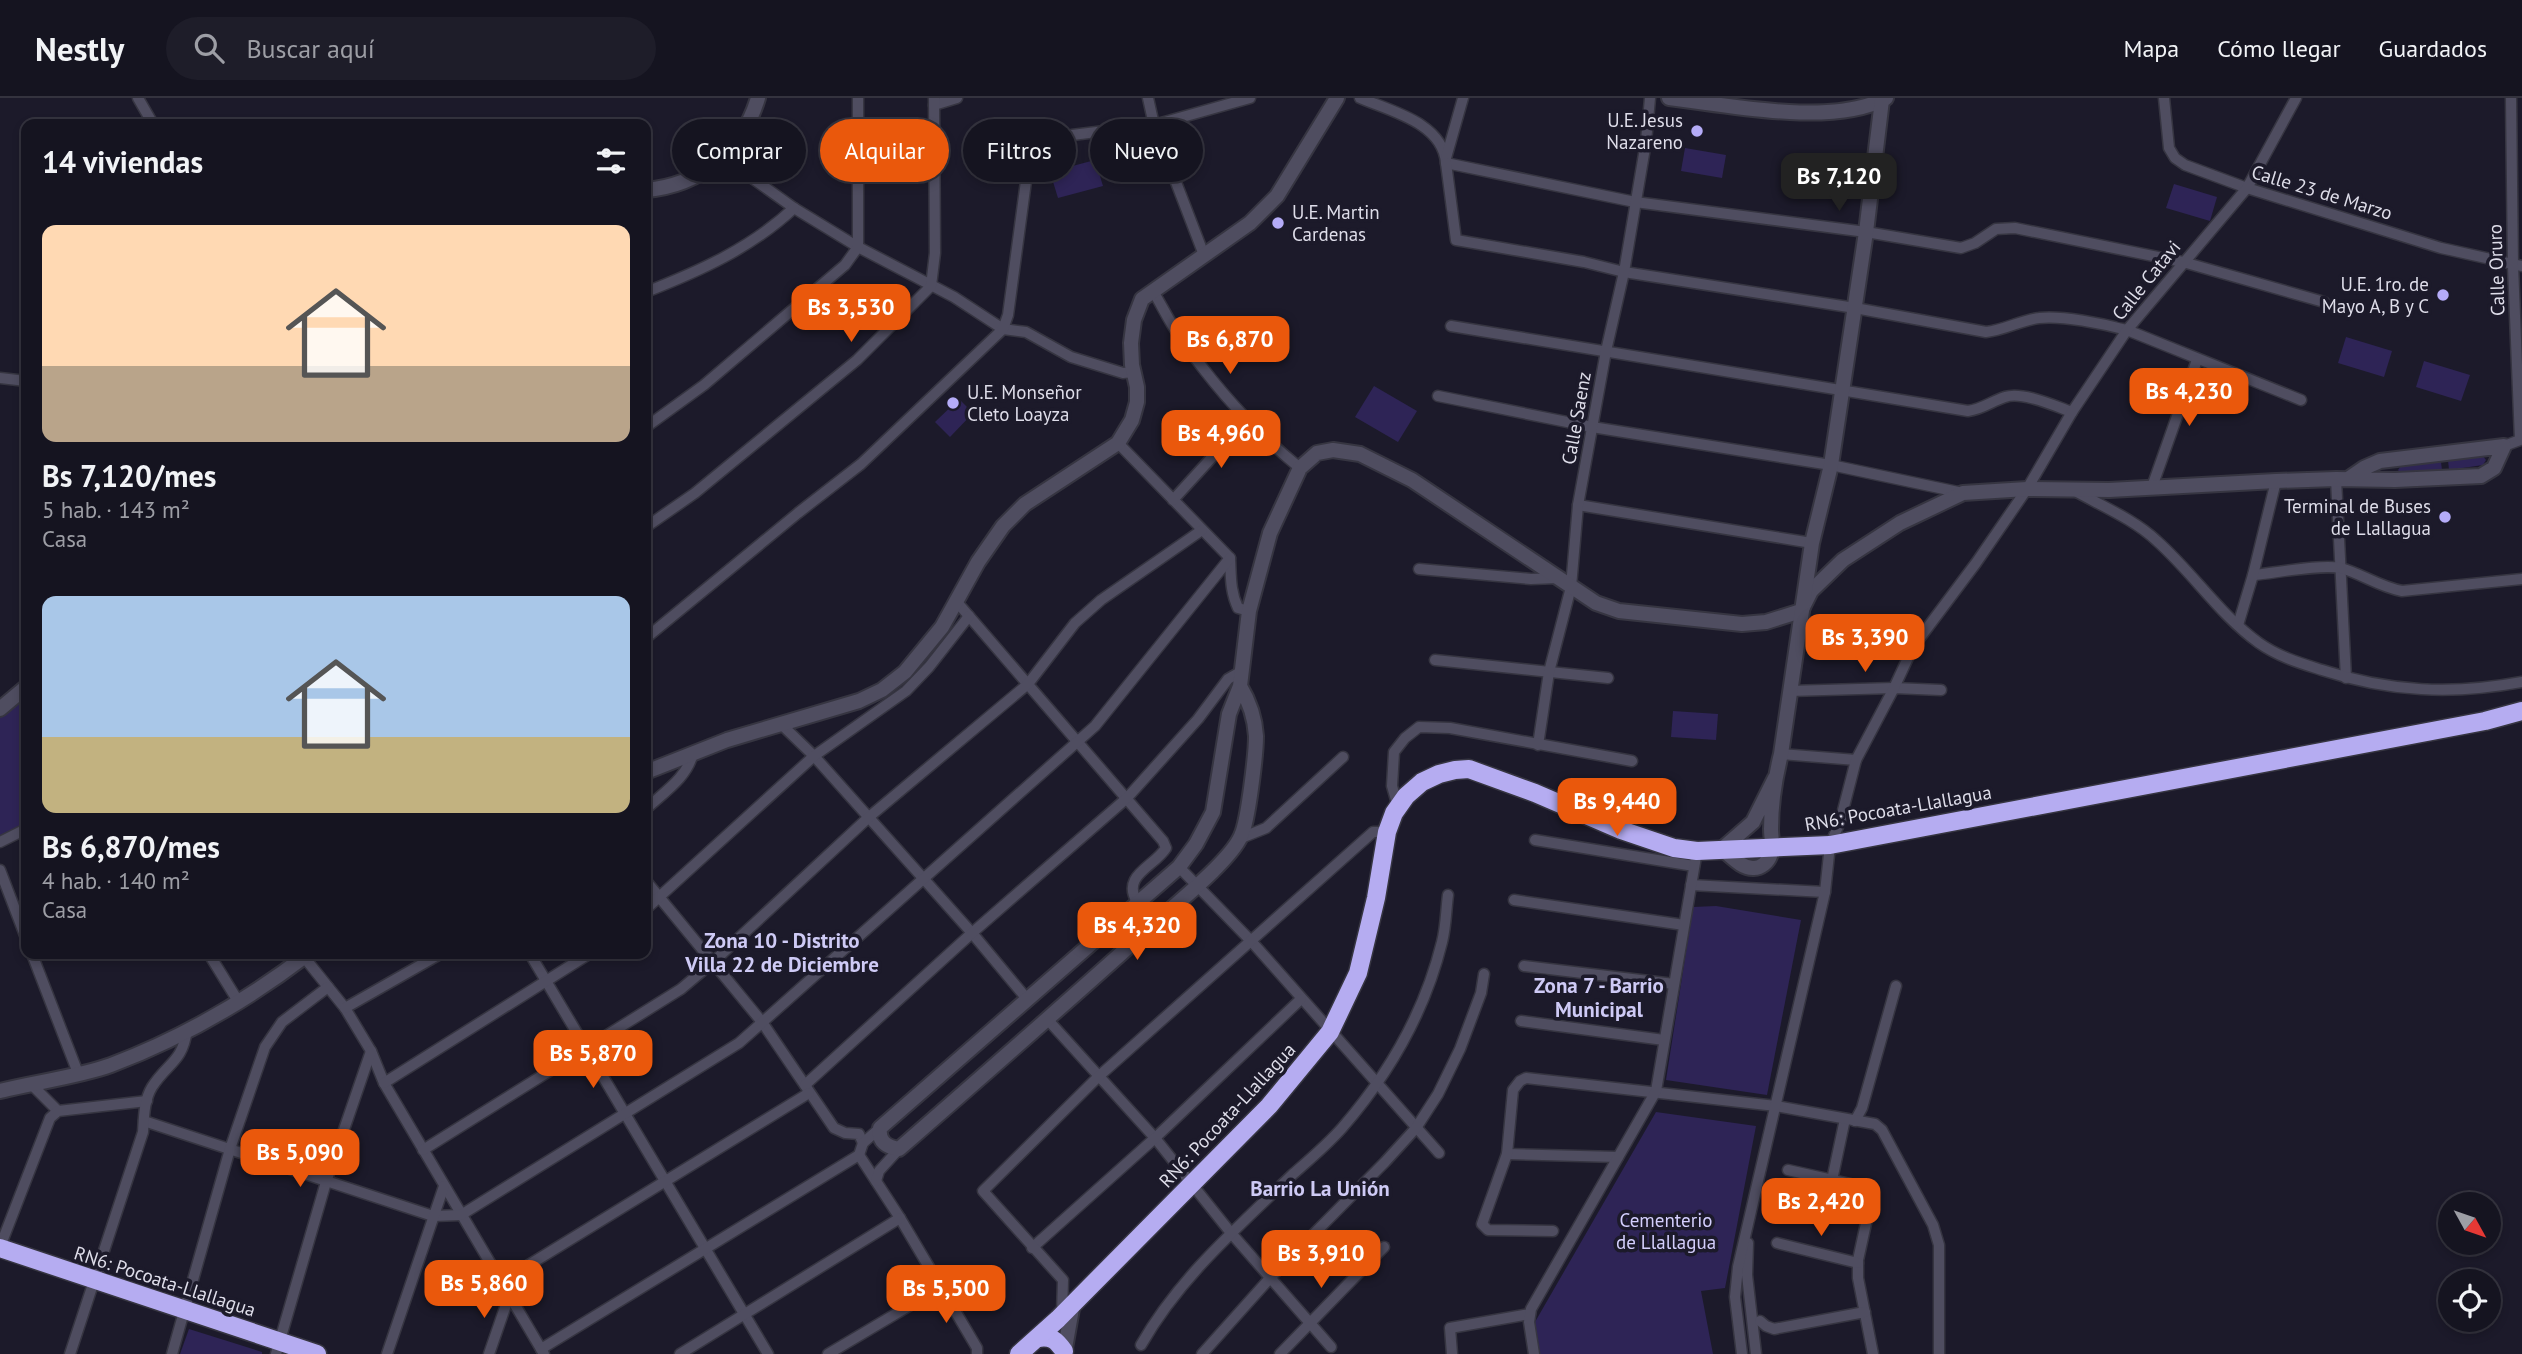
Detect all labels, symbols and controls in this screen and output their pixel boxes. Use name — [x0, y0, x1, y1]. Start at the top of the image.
search box — [166, 17, 656, 80]
text: Nestly — [35, 27, 124, 70]
icon: search — [190, 29, 228, 67]
text: Buscar aquí — [246, 32, 375, 65]
text: Mapa — [2123, 33, 2179, 64]
text: Cómo llegar — [2217, 33, 2341, 64]
text: Guardados — [2379, 33, 2487, 64]
place label: U.E. Jesus Nazareno — [1606, 108, 1683, 154]
chip: Comprar — [672, 119, 806, 182]
chip: Alquilar — [820, 119, 949, 182]
chip: Filtros — [963, 119, 1076, 182]
chip: Nuevo — [1090, 119, 1203, 182]
marker: U.E. Jesus Nazareno — [1689, 123, 1705, 139]
text: 14 viviendas — [42, 142, 203, 181]
icon: filters — [592, 142, 630, 180]
pin: Bs 7,120 — [1767, 153, 1911, 213]
street label: Calle 23 de Marzo — [2249, 159, 2395, 225]
text: Bs 7,120 — [1797, 161, 1881, 190]
place label: U.E. Martin Cardenas — [1292, 200, 1380, 246]
marker: U.E. Martin Cardenas — [1270, 215, 1286, 231]
street label: Calle Oruro — [2482, 224, 2510, 316]
street label: Calle Catavi — [2107, 235, 2185, 325]
icon: home — [273, 270, 399, 396]
place label: U.E. 1ro. de Mayo A, B y C — [2322, 272, 2429, 318]
pin: Bs 3,530 — [779, 285, 923, 344]
marker: U.E. 1ro. de Mayo A, B y C — [2435, 287, 2451, 303]
text: Bs 3,530 — [807, 292, 895, 321]
pin: Bs 6,870 — [1158, 316, 1302, 376]
text: Bs 6,870 — [1186, 324, 1274, 353]
pin: Bs 4,230 — [2117, 368, 2261, 428]
street label: Calle Saenz — [1556, 370, 1596, 466]
text: Bs 4,230 — [2145, 376, 2233, 405]
place label: U.E. Monseñor Cleto Loayza — [967, 380, 1082, 426]
marker: U.E. Monseñor Cleto Loayza — [945, 395, 961, 411]
pin: Bs 4,960 — [1149, 410, 1293, 470]
text: Bs 4,960 — [1177, 418, 1265, 447]
text: Bs 7,120/mes — [42, 456, 216, 495]
place label: Terminal de Buses de Llallagua — [2284, 494, 2431, 540]
text: 5 hab. · 143 m² — [42, 495, 190, 524]
marker: Terminal de Buses de Llallagua — [2437, 509, 2453, 525]
text: Casa — [42, 524, 87, 553]
pin: Bs 3,390 — [1793, 614, 1937, 674]
text: Bs 3,390 — [1821, 622, 1909, 651]
icon: home — [273, 641, 399, 767]
pin: Bs 9,440 — [1545, 778, 1689, 838]
street label: RN6: Pocoata-Llallagua — [1803, 780, 1993, 836]
text: Bs 9,440 — [1573, 786, 1661, 815]
text: Bs 6,870/mes — [42, 827, 220, 866]
text: 4 hab. · 140 m² — [42, 866, 190, 895]
text: Casa — [42, 895, 87, 924]
pin: Bs 4,320 — [1065, 902, 1209, 962]
text: Bs 4,320 — [1093, 910, 1181, 939]
district label: Zona 10 - Distrito Villa 22 de Diciembre — [684, 927, 879, 978]
district label: Zona 7 - Barrio Municipal — [1534, 972, 1664, 1023]
pin: Bs 5,870 — [521, 1030, 665, 1090]
text: Bs 5,870 — [549, 1038, 637, 1067]
street label: RN6: Pocoata-Llallagua — [1154, 1038, 1300, 1192]
pin: Bs 5,090 — [228, 1130, 372, 1189]
text: Bs 5,090 — [256, 1137, 344, 1166]
district label: Barrio La Unión — [1250, 1175, 1390, 1202]
pin: Bs 2,420 — [1749, 1178, 1893, 1238]
text: Bs 2,420 — [1777, 1186, 1865, 1215]
north arrow — [2438, 1192, 2501, 1255]
map controls — [2438, 1192, 2501, 1332]
park label: Cementerio de Llallagua — [1616, 1208, 1716, 1254]
pin: Bs 3,910 — [1249, 1230, 1393, 1290]
text: Bs 3,910 — [1277, 1238, 1365, 1267]
street label: RN6: Pocoata-Llallagua — [71, 1240, 259, 1322]
pin: Bs 5,860 — [412, 1260, 556, 1320]
pin: Bs 5,500 — [874, 1266, 1018, 1325]
text: Bs 5,860 — [440, 1268, 528, 1297]
button: locate — [2438, 1269, 2501, 1332]
text: Bs 5,500 — [902, 1273, 990, 1302]

